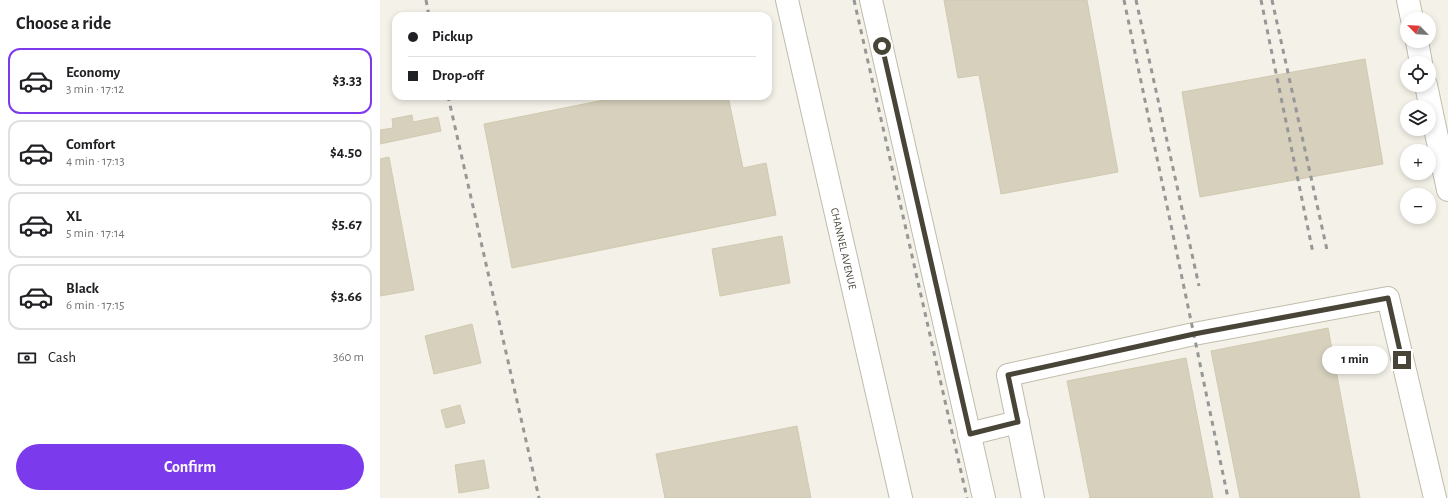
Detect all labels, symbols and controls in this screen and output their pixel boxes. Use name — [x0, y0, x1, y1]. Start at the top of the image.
north arrow — [1400, 12, 1436, 48]
map controls — [1400, 12, 1436, 224]
text: Choose a ride — [16, 15, 111, 33]
text: Pickup — [432, 29, 473, 44]
route start — [873, 37, 891, 55]
button: locate — [1400, 56, 1436, 92]
icon: car — [18, 63, 54, 99]
text: Economy — [66, 65, 120, 80]
text: Drop-off — [432, 68, 484, 83]
text: $3.33 — [332, 73, 362, 88]
text: 3 min · 17:12 — [66, 83, 124, 96]
button: layers — [1400, 100, 1436, 136]
icon: car — [18, 135, 54, 171]
text: Comfort — [66, 137, 115, 152]
button: + — [1400, 144, 1436, 180]
text: $4.50 — [330, 145, 362, 160]
text: 4 min · 17:13 — [66, 155, 125, 168]
button: − — [1400, 188, 1436, 224]
icon: car — [18, 207, 54, 243]
street label: CHANNEL AVENUE — [829, 207, 859, 291]
text: XL — [66, 209, 82, 224]
text: $5.67 — [332, 217, 362, 232]
text: 5 min · 17:14 — [66, 227, 125, 240]
icon: car — [18, 279, 54, 315]
text: Black — [66, 281, 99, 296]
text: $3.66 — [331, 289, 362, 304]
text: 6 min · 17:15 — [66, 299, 125, 312]
callout: 1 min — [1322, 346, 1388, 374]
icon: cash — [16, 347, 38, 369]
text: Cash — [48, 350, 76, 365]
text: 360 m — [333, 351, 364, 364]
route end — [1393, 351, 1411, 369]
text: 1 min — [1341, 353, 1369, 366]
button: Confirm — [16, 444, 364, 490]

